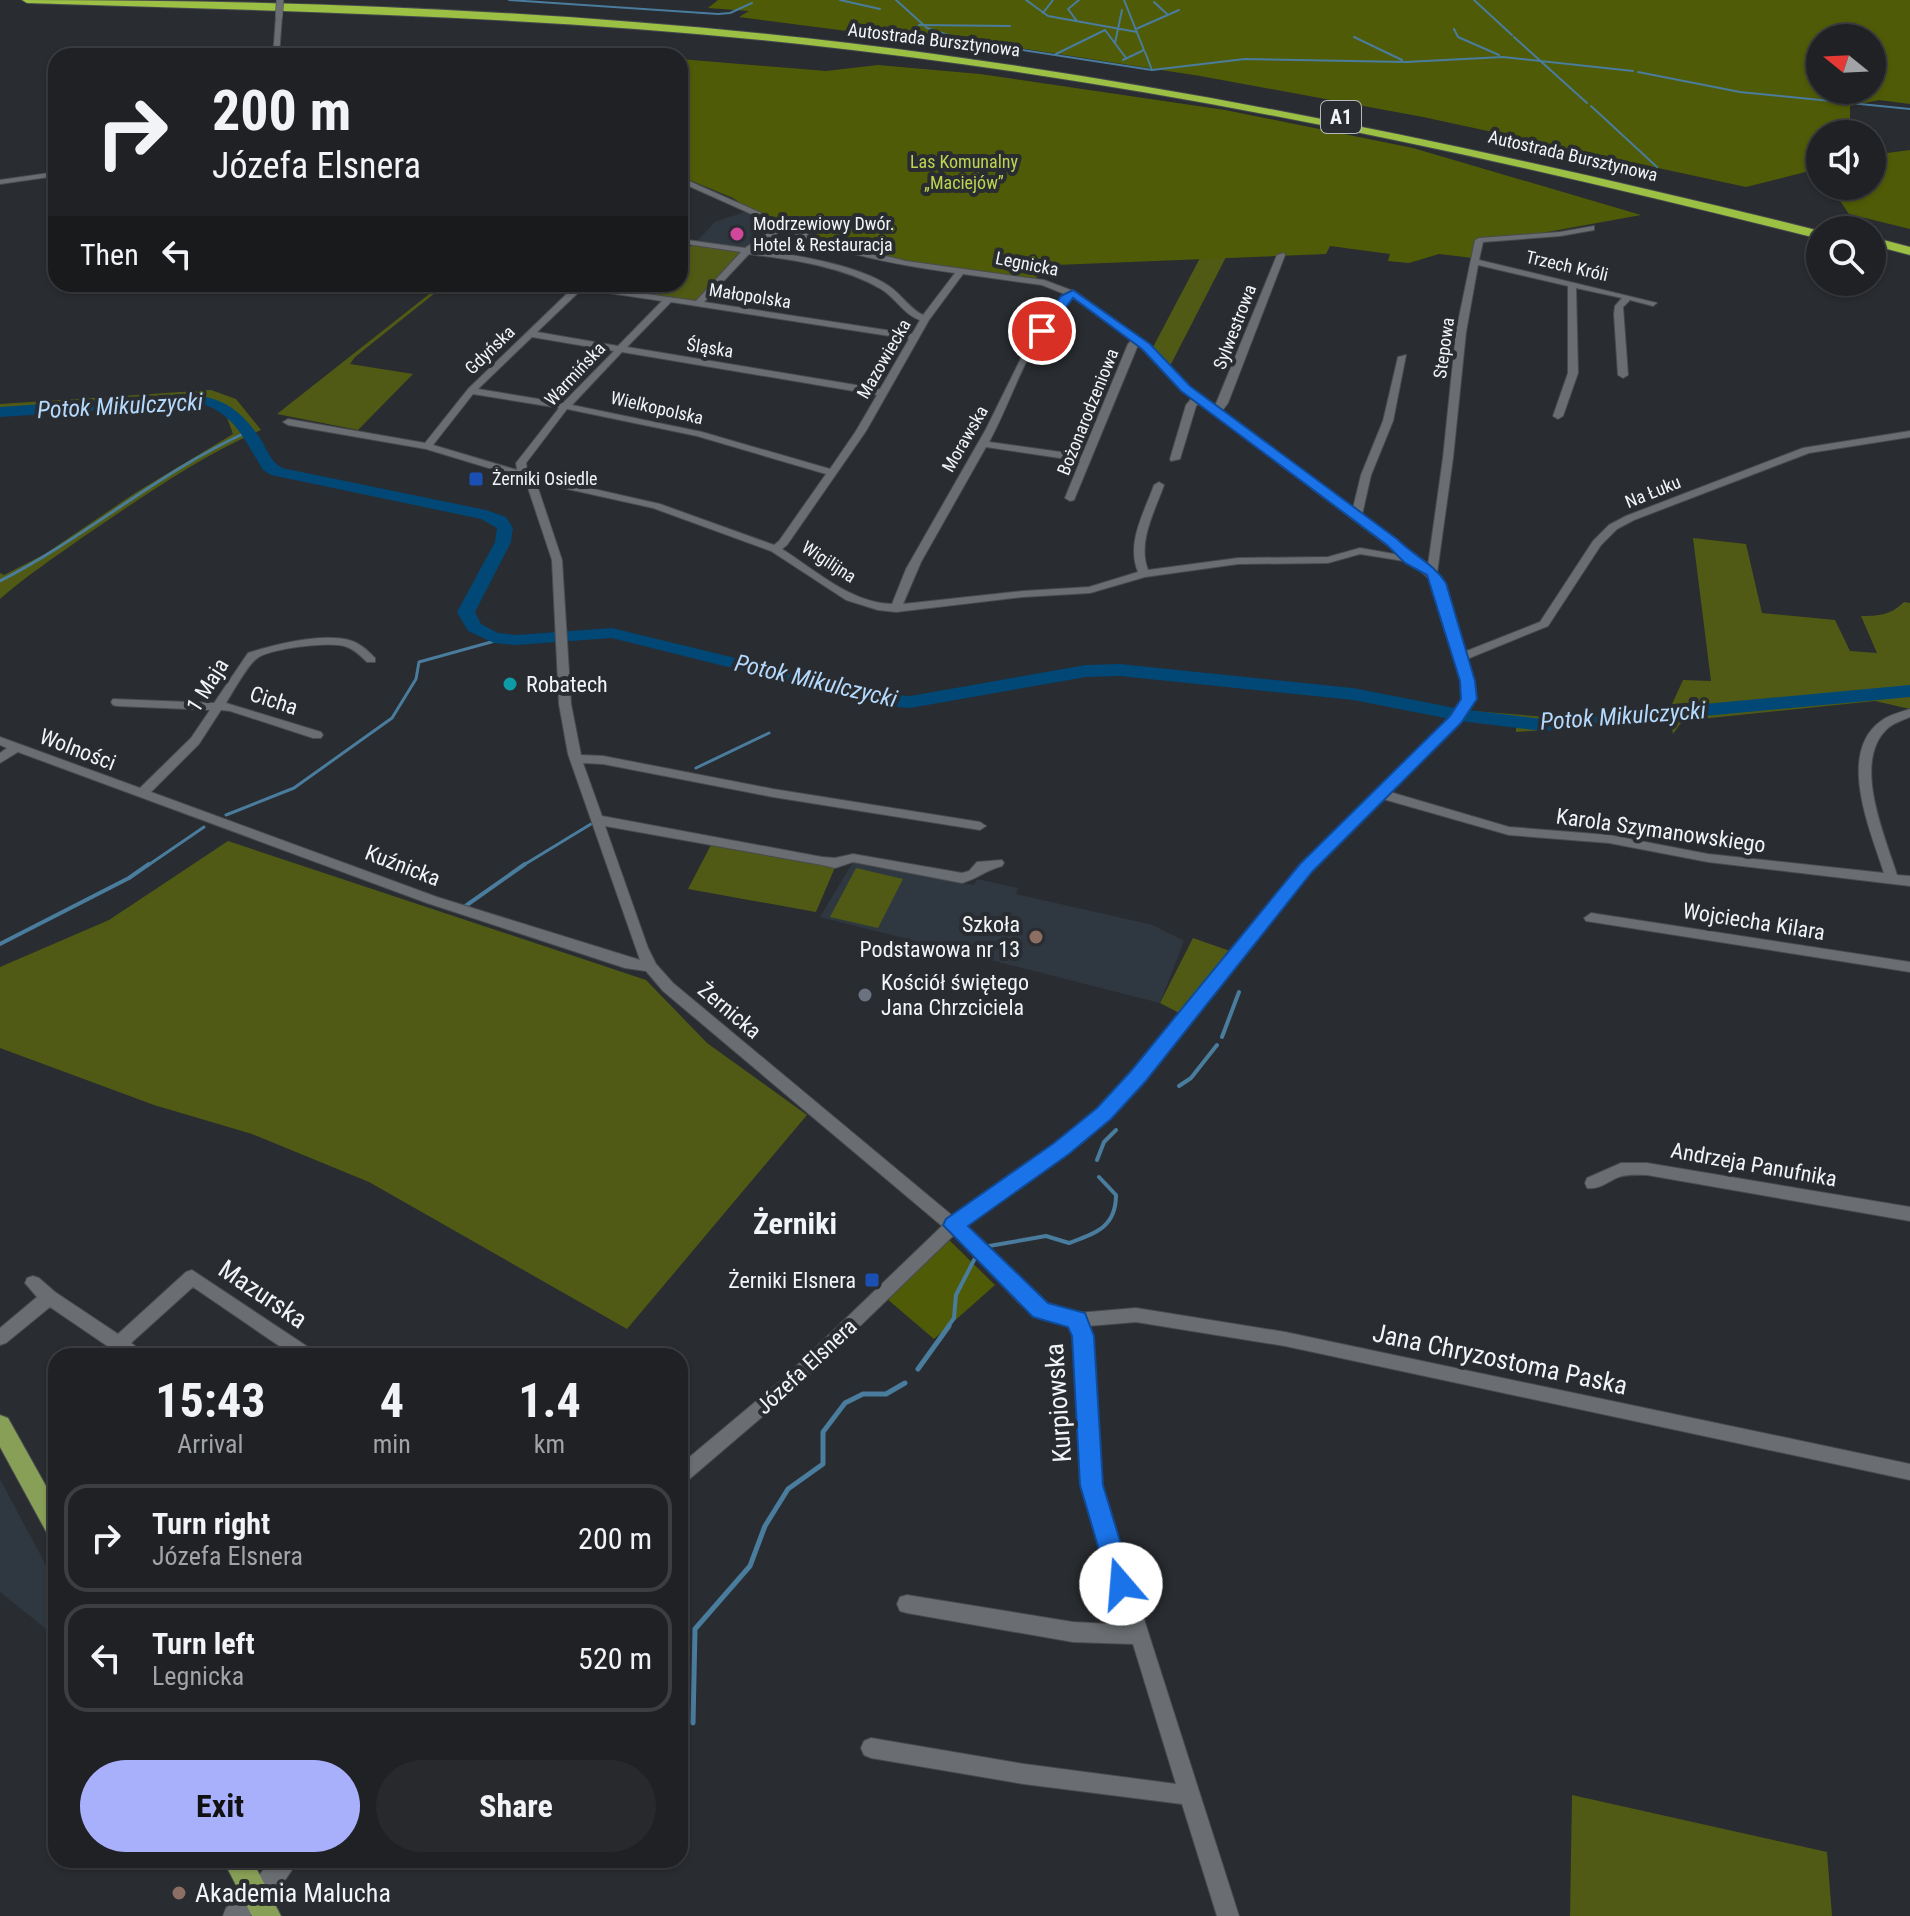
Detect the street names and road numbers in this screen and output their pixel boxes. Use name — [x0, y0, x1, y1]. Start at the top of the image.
street label: Autostrada Bursztynowa — [847, 19, 1021, 60]
road number: A1 — [1321, 101, 1361, 133]
street label: Autostrada Bursztynowa — [1486, 126, 1660, 185]
street label: Trzech Króli — [1524, 246, 1610, 285]
street label: Legnicka — [994, 247, 1060, 280]
street label: Małopolska — [708, 279, 793, 312]
street label: Sylwestrowa — [1209, 281, 1260, 372]
street label: Mazowiecka — [852, 315, 915, 402]
street label: Stepowa — [1429, 316, 1458, 380]
street label: Gdyńska — [461, 321, 519, 378]
street label: Śląska — [685, 333, 735, 362]
street label: Warmińska — [540, 338, 609, 410]
street label: Bożonarodzeniowa — [1053, 346, 1122, 478]
street label: Wielkopolska — [609, 387, 706, 428]
street label: Morawska — [937, 402, 992, 476]
street label: Na Łuku — [1622, 471, 1684, 512]
street label: Wigilijna — [798, 536, 860, 587]
street label: 1 Maja — [181, 654, 234, 717]
street label: Cicha — [247, 681, 301, 720]
street label: Wolności — [36, 724, 119, 775]
street label: Karola Szymanowskiego — [1555, 803, 1767, 858]
street label: Kuźnicka — [362, 840, 444, 891]
street label: Wojciecha Kilara — [1681, 898, 1827, 945]
street label: Żernicka — [693, 977, 766, 1044]
street label: Andrzeja Panufnika — [1669, 1138, 1839, 1191]
street label: Mazurska — [213, 1254, 313, 1334]
street label: Józefa Elsnera — [751, 1314, 862, 1419]
street label: Jana Chryzostoma Paska — [1370, 1317, 1630, 1401]
street label: Kurpiowska — [1039, 1343, 1077, 1463]

